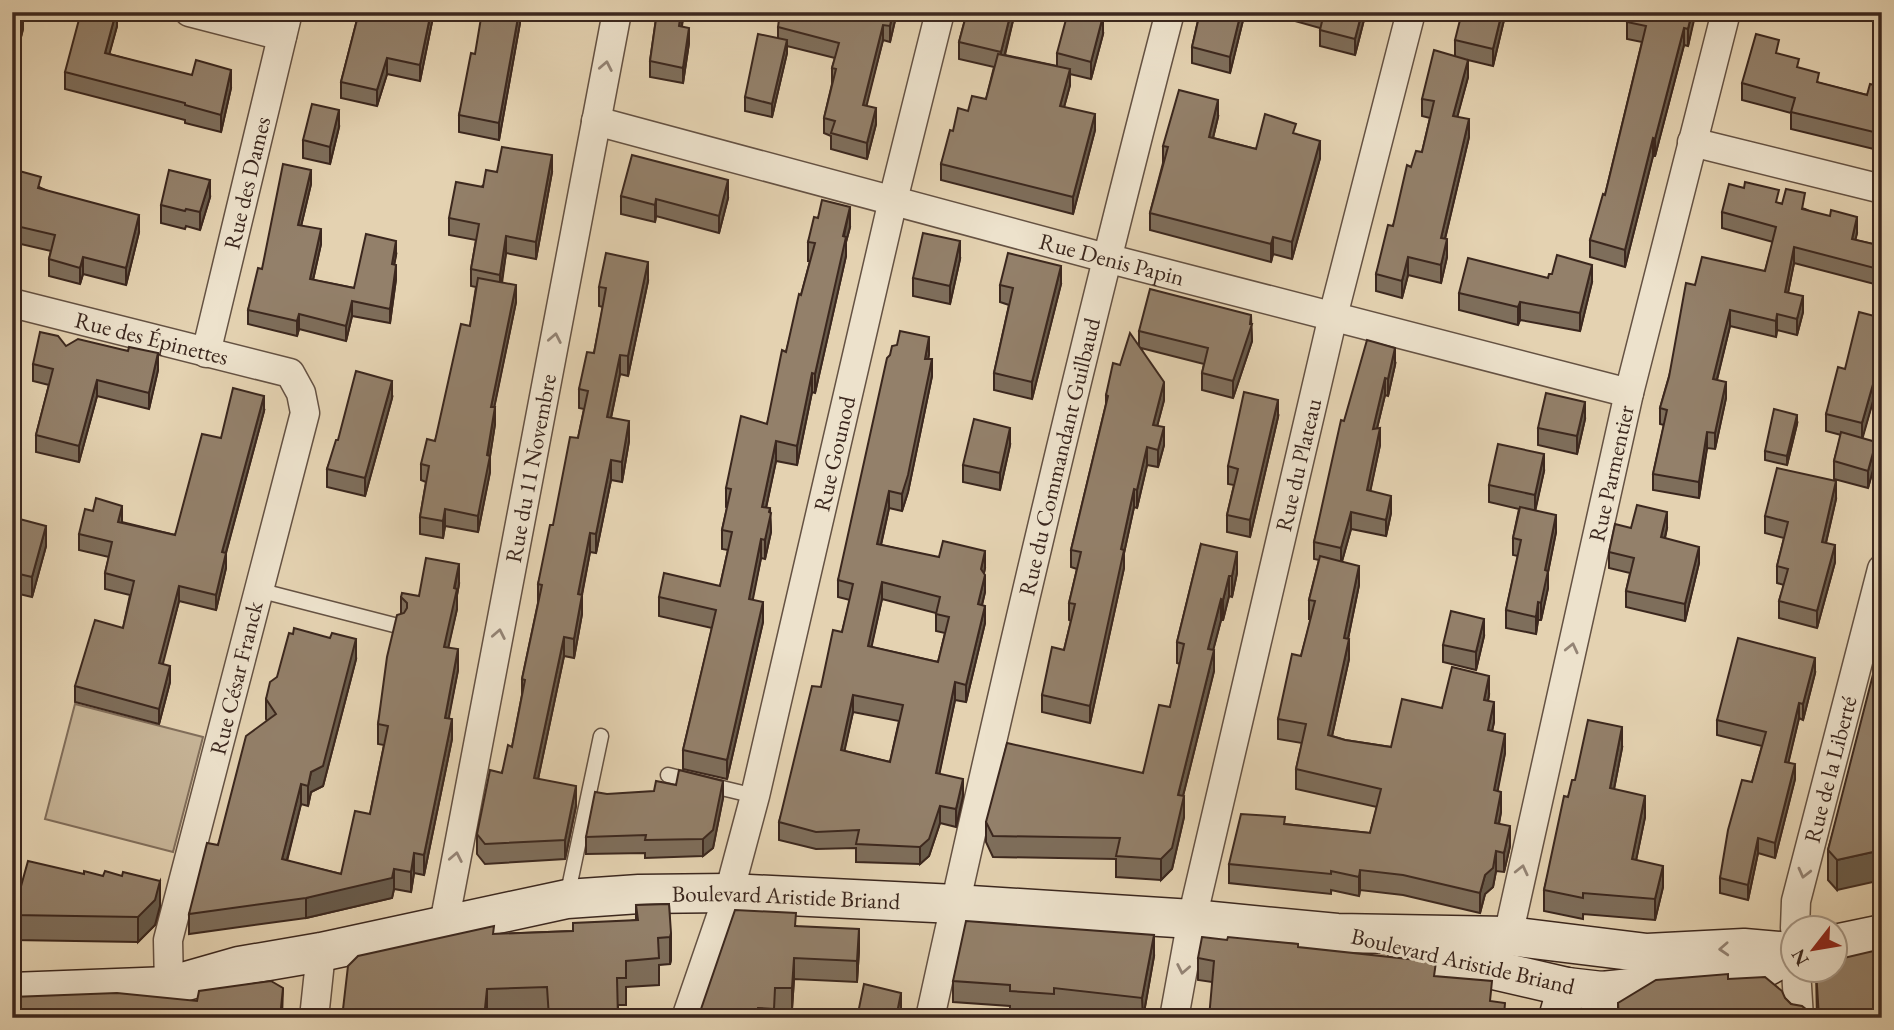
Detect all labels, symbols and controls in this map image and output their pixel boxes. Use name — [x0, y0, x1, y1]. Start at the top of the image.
one-way arrow — [598, 60, 613, 72]
street label: Rue des Dames — [216, 113, 277, 252]
street label: Rue Denis Papin — [1036, 226, 1188, 293]
street label: Rue des Épinettes — [72, 304, 232, 372]
street label: Rue du Commandant Guilbaud — [1011, 314, 1107, 598]
one-way arrow — [546, 332, 561, 344]
street label: Rue du 11 Novembre — [498, 371, 563, 565]
street label: Rue Gounod — [806, 393, 862, 514]
street label: Rue du Plateau — [1268, 396, 1328, 534]
street label: Rue Parmentier — [1581, 402, 1641, 545]
street label: Rue César Franck — [202, 597, 270, 758]
one-way arrow — [490, 628, 505, 640]
one-way arrow — [1564, 642, 1578, 654]
street label: Rue de la Liberté — [1797, 693, 1863, 846]
one-way arrow — [448, 851, 463, 863]
one-way arrow — [1514, 864, 1529, 876]
one-way arrow — [1797, 867, 1812, 879]
street label: Boulevard Aristide Briand — [671, 878, 901, 916]
north arrow — [1778, 914, 1848, 984]
street label: Boulevard Aristide Briand — [1348, 921, 1578, 1001]
one-way arrow — [1719, 942, 1730, 957]
text: N — [1785, 944, 1815, 971]
one-way arrow — [1176, 963, 1191, 975]

